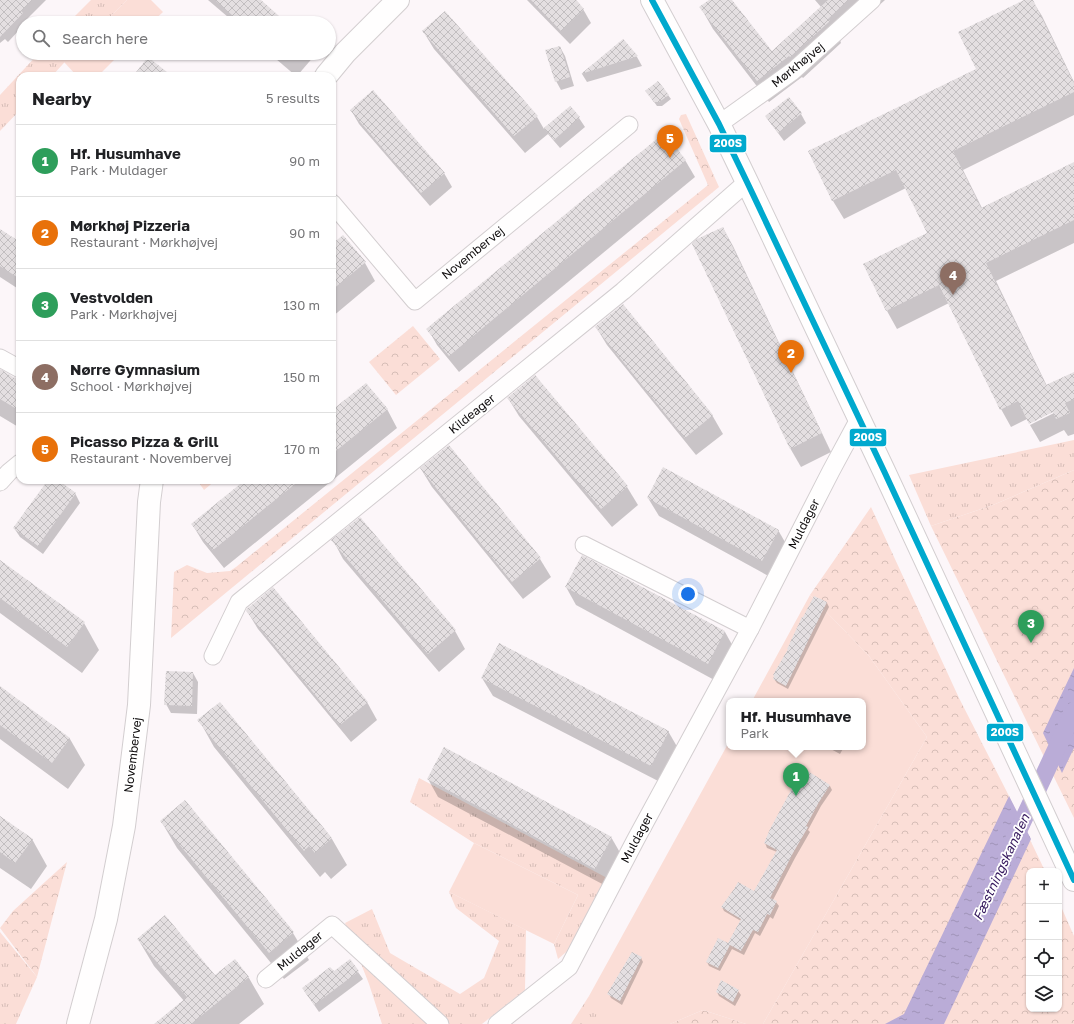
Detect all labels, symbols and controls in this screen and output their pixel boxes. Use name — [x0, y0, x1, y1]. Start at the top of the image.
search box — [16, 16, 336, 60]
icon: search — [30, 27, 52, 49]
text: Search here — [62, 29, 148, 47]
street label: Mørkhøjvej — [768, 39, 827, 90]
text: Nearby — [32, 88, 92, 109]
text: 5 results — [266, 90, 320, 106]
pin: 5 — [657, 125, 683, 158]
line badge: 200S — [709, 134, 747, 153]
text: 200S — [714, 136, 742, 149]
text: Hf. Husumhave — [70, 144, 181, 162]
text: 1 — [42, 153, 48, 169]
text: 90 m — [289, 153, 320, 169]
text: Park · Muldager — [70, 162, 168, 178]
text: Mørkhøj Pizzeria — [70, 216, 190, 234]
street label: Novembervej — [438, 223, 507, 282]
text: 2 — [41, 225, 49, 241]
text: 90 m — [289, 225, 320, 241]
text: Restaurant · Mørkhøjvej — [70, 234, 218, 250]
pin: 4 — [940, 262, 966, 295]
text: Vestvolden — [70, 288, 153, 306]
text: 3 — [41, 297, 49, 313]
text: 130 m — [283, 297, 320, 313]
text: Park · Mørkhøjvej — [70, 306, 177, 322]
pin: 2 — [778, 340, 804, 373]
text: Nørre Gymnasium — [70, 360, 200, 378]
text: 4 — [41, 369, 49, 385]
text: 150 m — [283, 369, 320, 385]
text: School · Mørkhøjvej — [70, 378, 192, 394]
street label: Kildeager — [445, 390, 498, 437]
line badge: 200S — [849, 428, 887, 447]
text: 200S — [854, 430, 882, 443]
text: Picasso Pizza & Grill — [70, 432, 219, 450]
text: 5 — [41, 441, 49, 457]
text: 170 m — [284, 441, 320, 457]
text: Restaurant · Novembervej — [70, 450, 232, 466]
street label: Muldager — [785, 496, 823, 551]
your location — [678, 584, 698, 604]
pin: 3 — [1018, 610, 1044, 643]
popup — [726, 698, 866, 750]
text: Hf. Husumhave — [741, 707, 851, 725]
street label: Novembervej — [120, 716, 145, 794]
line badge: 200S — [986, 723, 1024, 742]
text: Park — [741, 725, 769, 741]
text: 200S — [991, 725, 1019, 738]
pin: 1 — [783, 763, 809, 796]
street label: Muldager — [617, 810, 656, 865]
water label: Fæstningskanalen — [969, 810, 1033, 923]
map controls — [1026, 868, 1062, 1012]
button: + — [1026, 868, 1062, 904]
button: − — [1026, 904, 1062, 940]
street label: Muldager — [274, 927, 326, 974]
button: locate — [1026, 940, 1062, 976]
button: layers — [1026, 976, 1062, 1012]

